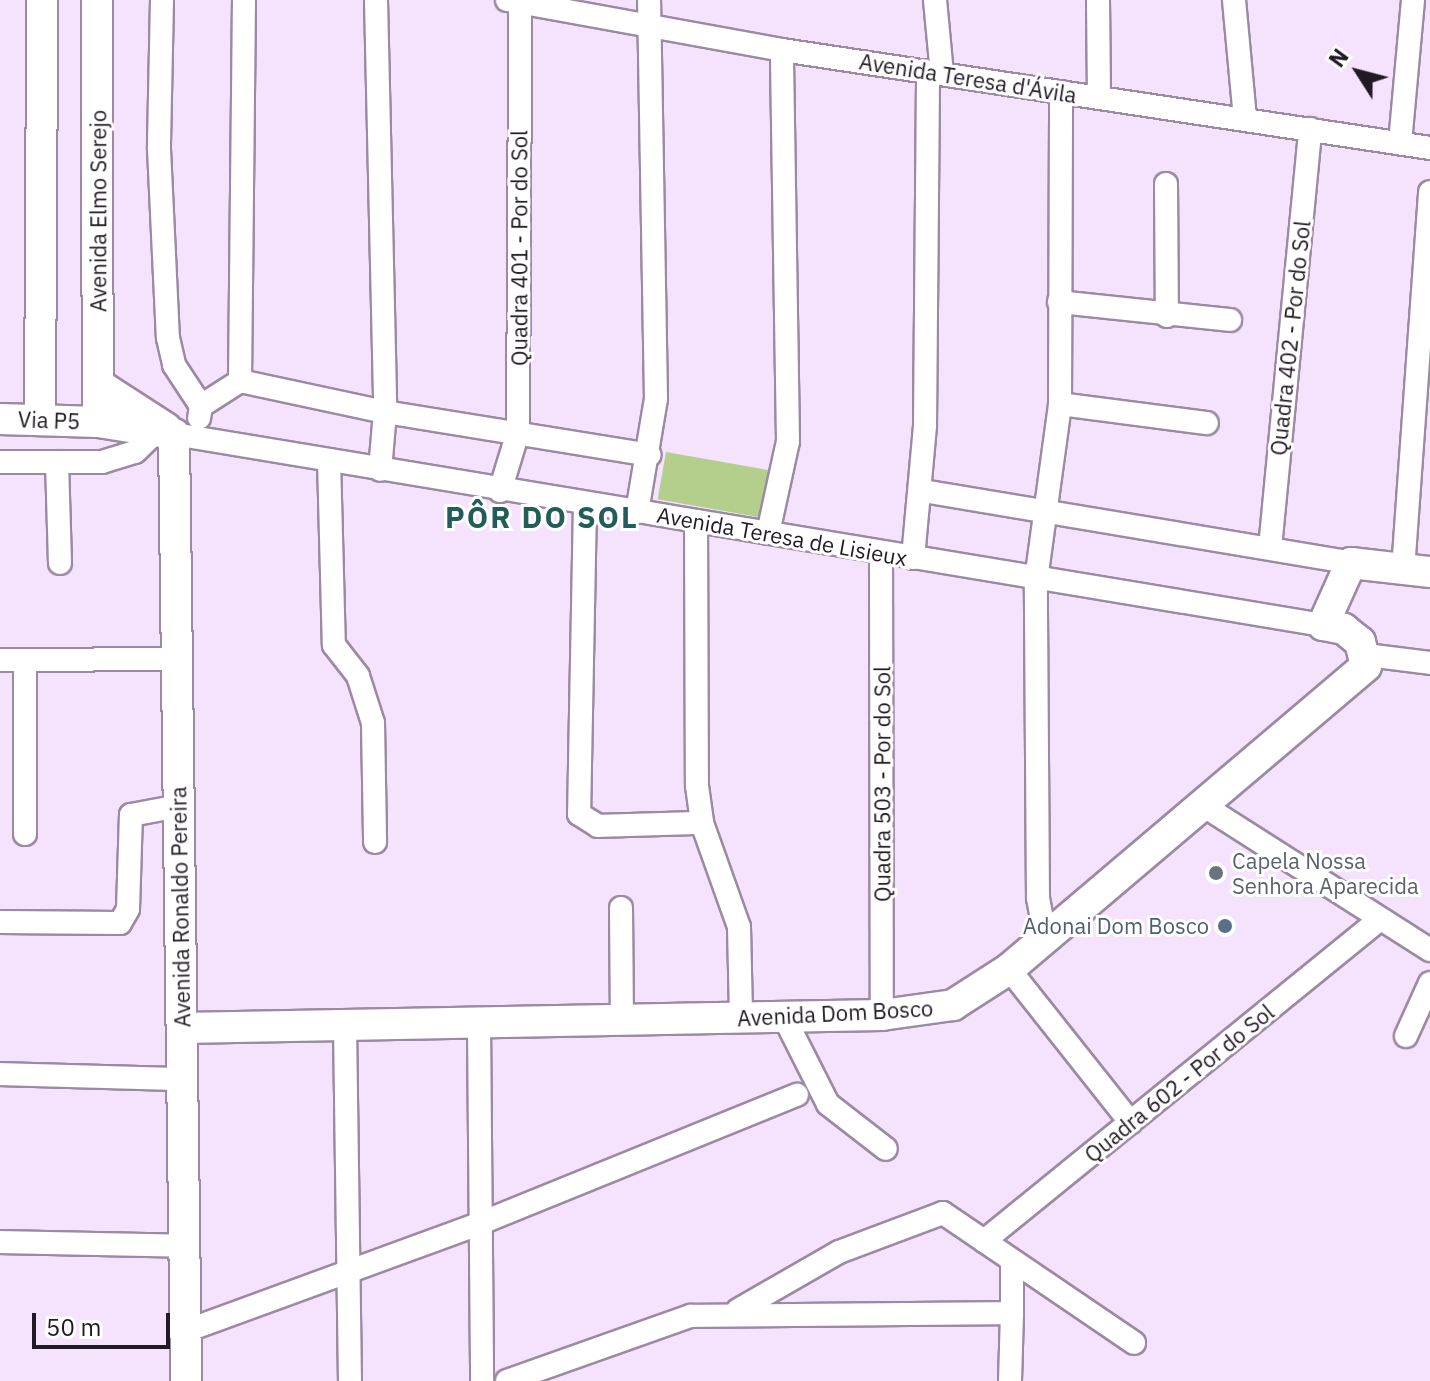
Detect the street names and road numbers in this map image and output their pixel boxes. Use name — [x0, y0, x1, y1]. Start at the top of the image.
street label: Avenida Teresa d'Ávila — [857, 48, 1079, 108]
street label: Avenida Elmo Serejo — [85, 110, 111, 312]
street label: Quadra 401 - Por do Sol — [506, 130, 532, 366]
street label: Quadra 402 - Por do Sol — [1265, 219, 1315, 457]
street label: Via P5 — [17, 406, 81, 434]
street label: Avenida Teresa de Lisieux — [655, 501, 909, 571]
street label: Quadra 503 - Por do Sol — [869, 666, 895, 902]
street label: Avenida Ronaldo Pereira — [165, 786, 195, 1028]
street label: Avenida Dom Bosco — [736, 995, 934, 1031]
street label: Quadra 602 - Por do Sol — [1079, 998, 1279, 1168]

